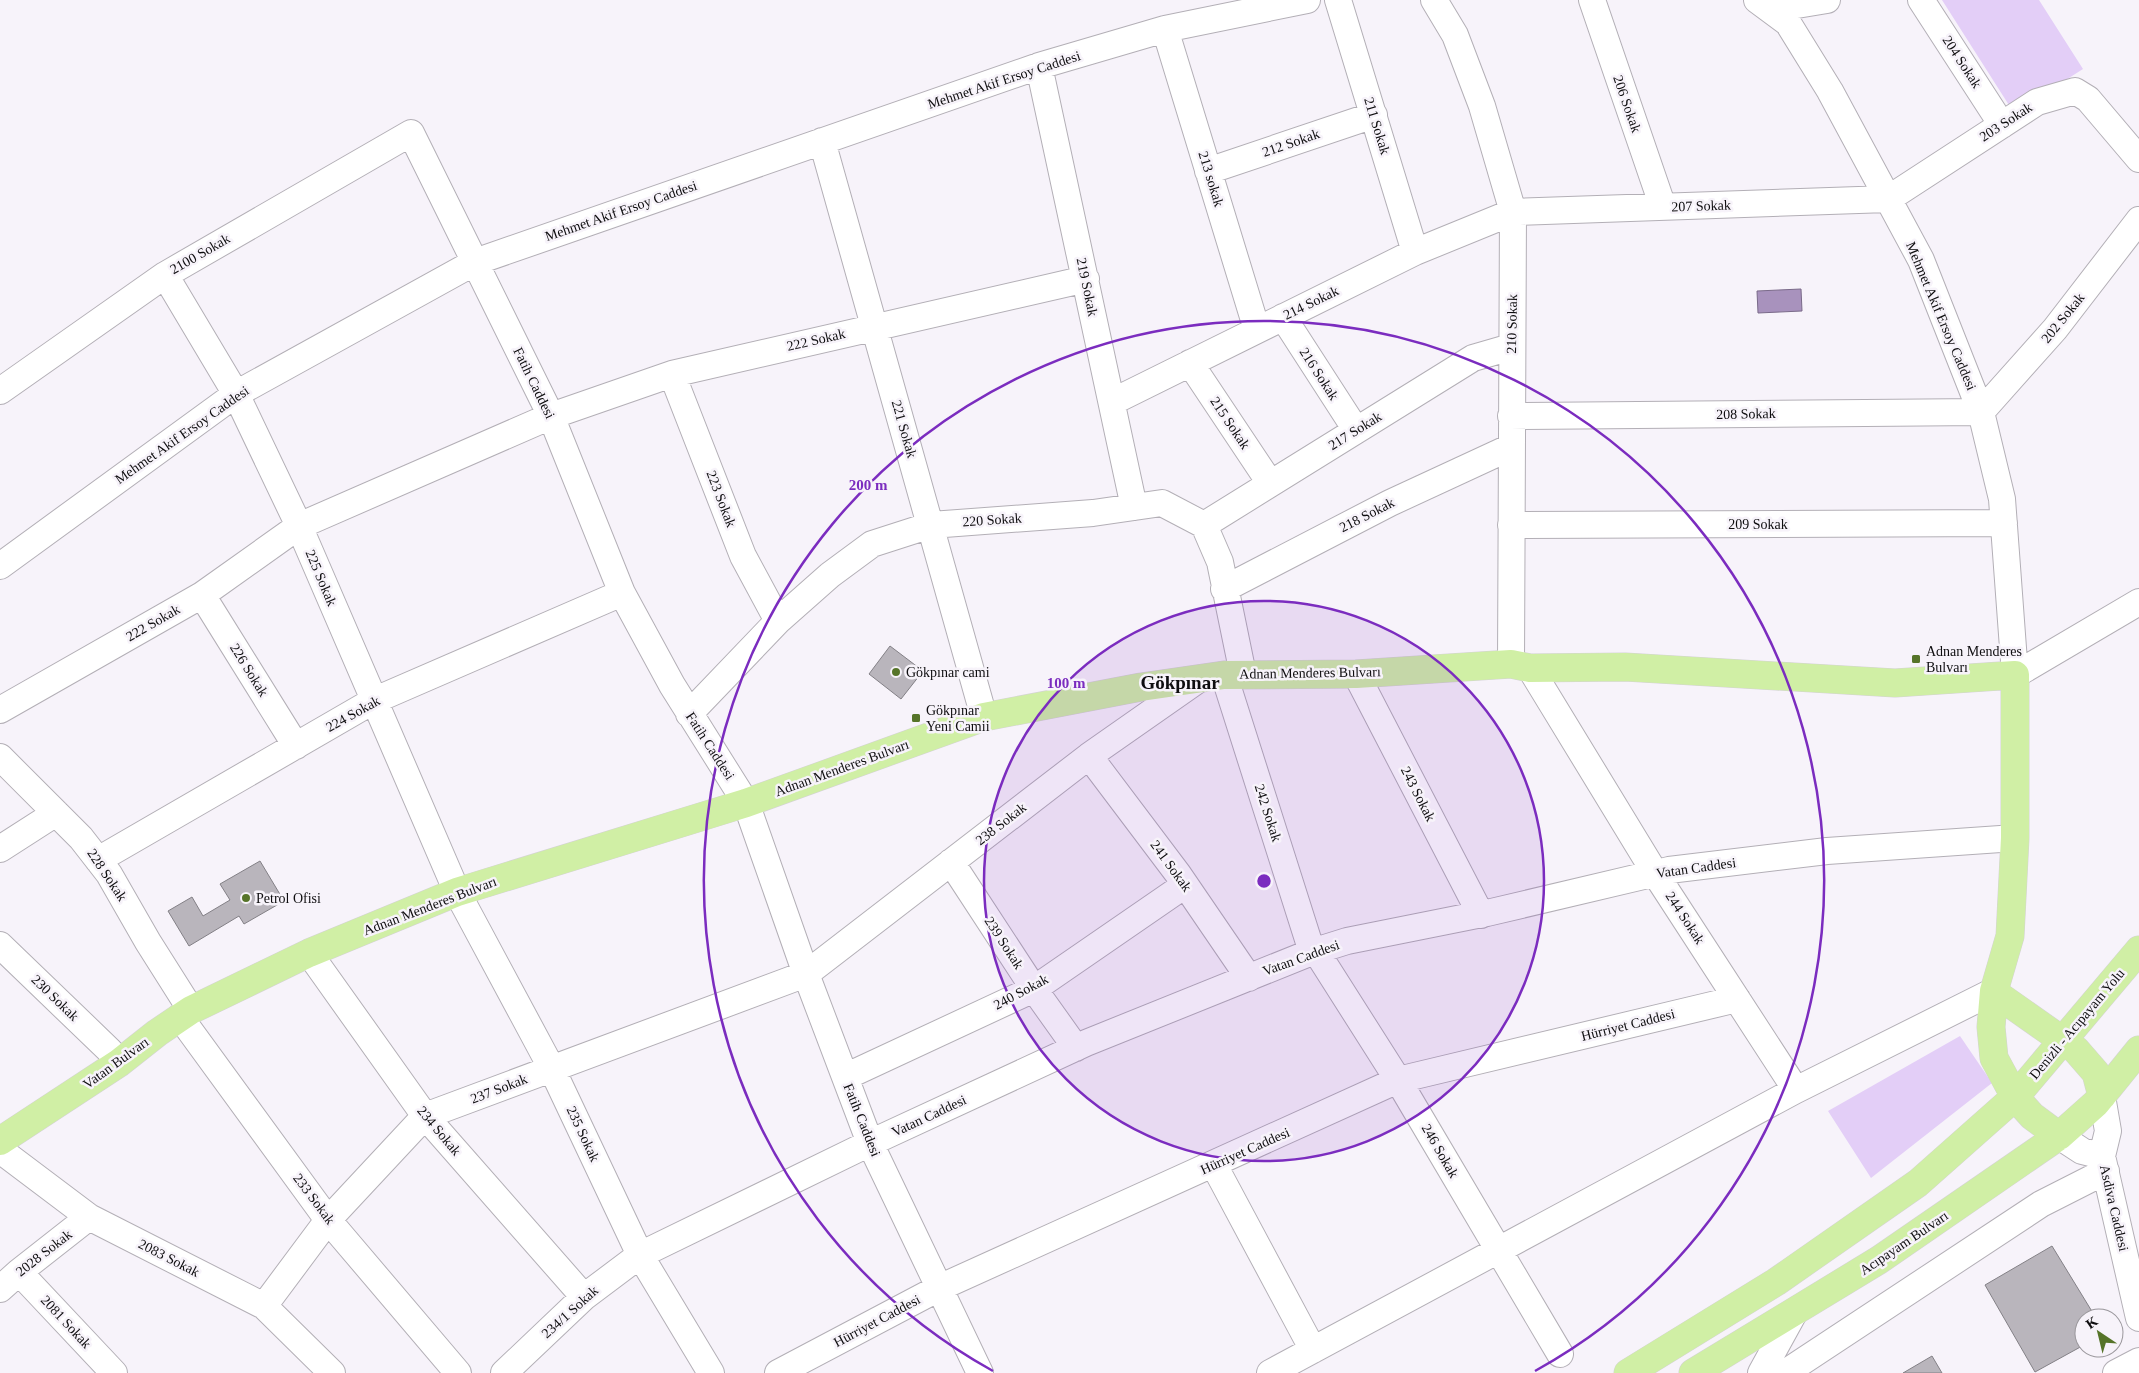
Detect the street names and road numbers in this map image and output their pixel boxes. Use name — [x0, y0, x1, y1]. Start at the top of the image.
street label: 204 Sokak — [1940, 33, 1984, 91]
street label: Mehmet Akif Ersoy Caddesi — [926, 48, 1082, 112]
street label: 206 Sokak — [1610, 73, 1644, 135]
street label: 211 Sokak — [1361, 96, 1393, 156]
street label: 203 Sokak — [1977, 100, 2035, 144]
street label: 212 Sokak — [1260, 126, 1322, 160]
street label: 213 sokak — [1195, 149, 1227, 209]
street label: Mehmet Akif Ersoy Caddesi — [543, 178, 699, 244]
street label: 207 Sokak — [1671, 197, 1731, 215]
street label: 2100 Sokak — [167, 231, 233, 277]
street label: Mehmet Akif Ersoy Caddesi — [1903, 240, 1979, 393]
street label: 219 Sokak — [1073, 256, 1101, 318]
street label: 214 Sokak — [1281, 283, 1341, 323]
street label: 202 Sokak — [2038, 290, 2088, 346]
street label: 210 Sokak — [1504, 294, 1520, 354]
street label: 222 Sokak — [785, 326, 847, 354]
street label: Fatih Caddesi — [510, 345, 558, 421]
street label: 216 Sokak — [1297, 345, 1341, 403]
street label: Mehmet Akif Ersoy Caddesi — [112, 383, 252, 487]
street label: 215 Sokak — [1207, 394, 1253, 452]
street label: 221 Sokak — [889, 398, 919, 460]
street label: 208 Sokak — [1716, 406, 1776, 422]
street label: 217 Sokak — [1326, 409, 1384, 453]
street label: 223 Sokak — [703, 469, 739, 529]
street label: 218 Sokak — [1337, 495, 1397, 535]
street label: 220 Sokak — [962, 510, 1022, 530]
street label: 209 Sokak — [1728, 517, 1788, 532]
street label: 225 Sokak — [302, 548, 340, 608]
street label: 222 Sokak — [123, 602, 183, 644]
street label: 226 Sokak — [227, 641, 271, 699]
street label: Adnan Menderes Bulvarı — [1239, 664, 1381, 682]
street label: 224 Sokak — [323, 693, 383, 735]
street label: Fatih Caddesi — [683, 709, 737, 783]
street label: Adnan Menderes Bulvarı — [773, 737, 911, 799]
street label: 243 Sokak — [1398, 764, 1438, 824]
street label: 242 Sokak — [1252, 782, 1284, 844]
street label: 238 Sokak — [973, 800, 1029, 848]
street label: 241 Sokak — [1147, 838, 1195, 894]
street label: 228 Sokak — [84, 846, 130, 904]
street label: Vatan Caddesi — [1655, 855, 1737, 881]
street label: Adnan Menderes Bulvarı — [361, 874, 499, 938]
street label: 244 Sokak — [1663, 889, 1707, 947]
street label: 239 Sokak — [982, 914, 1026, 972]
street label: Vatan Caddesi — [1261, 937, 1341, 979]
street label: Denizli - Acıpayam Yolu — [2027, 966, 2127, 1082]
street label: 240 Sokak — [991, 971, 1051, 1013]
street label: 230 Sokak — [28, 972, 82, 1024]
street label: Hürriyet Caddesi — [1580, 1006, 1677, 1044]
street label: Vatan Bulvarı — [80, 1034, 152, 1092]
street label: 237 Sokak — [469, 1071, 529, 1107]
street label: Fatih Caddesi — [841, 1081, 883, 1159]
street label: Vatan Caddesi — [889, 1092, 969, 1140]
street label: 234 Sokak — [414, 1103, 464, 1159]
street label: 235 Sokak — [564, 1104, 602, 1164]
street label: 246 Sokak — [1419, 1121, 1461, 1181]
street label: Hürriyet Caddesi — [1198, 1125, 1292, 1177]
street label: Asdiva Caddesi — [2097, 1163, 2131, 1253]
street label: 233 Sokak — [290, 1171, 338, 1227]
street label: Acıpayam Bulvarı — [1857, 1208, 1951, 1278]
street label: 2028 Sokak — [13, 1227, 75, 1279]
street label: 2083 Sokak — [136, 1236, 202, 1280]
street label: 234/1 Sokak — [539, 1283, 601, 1341]
street label: Hürriyet Caddesi — [831, 1292, 923, 1350]
street label: 2081 Sokak — [38, 1293, 94, 1351]

